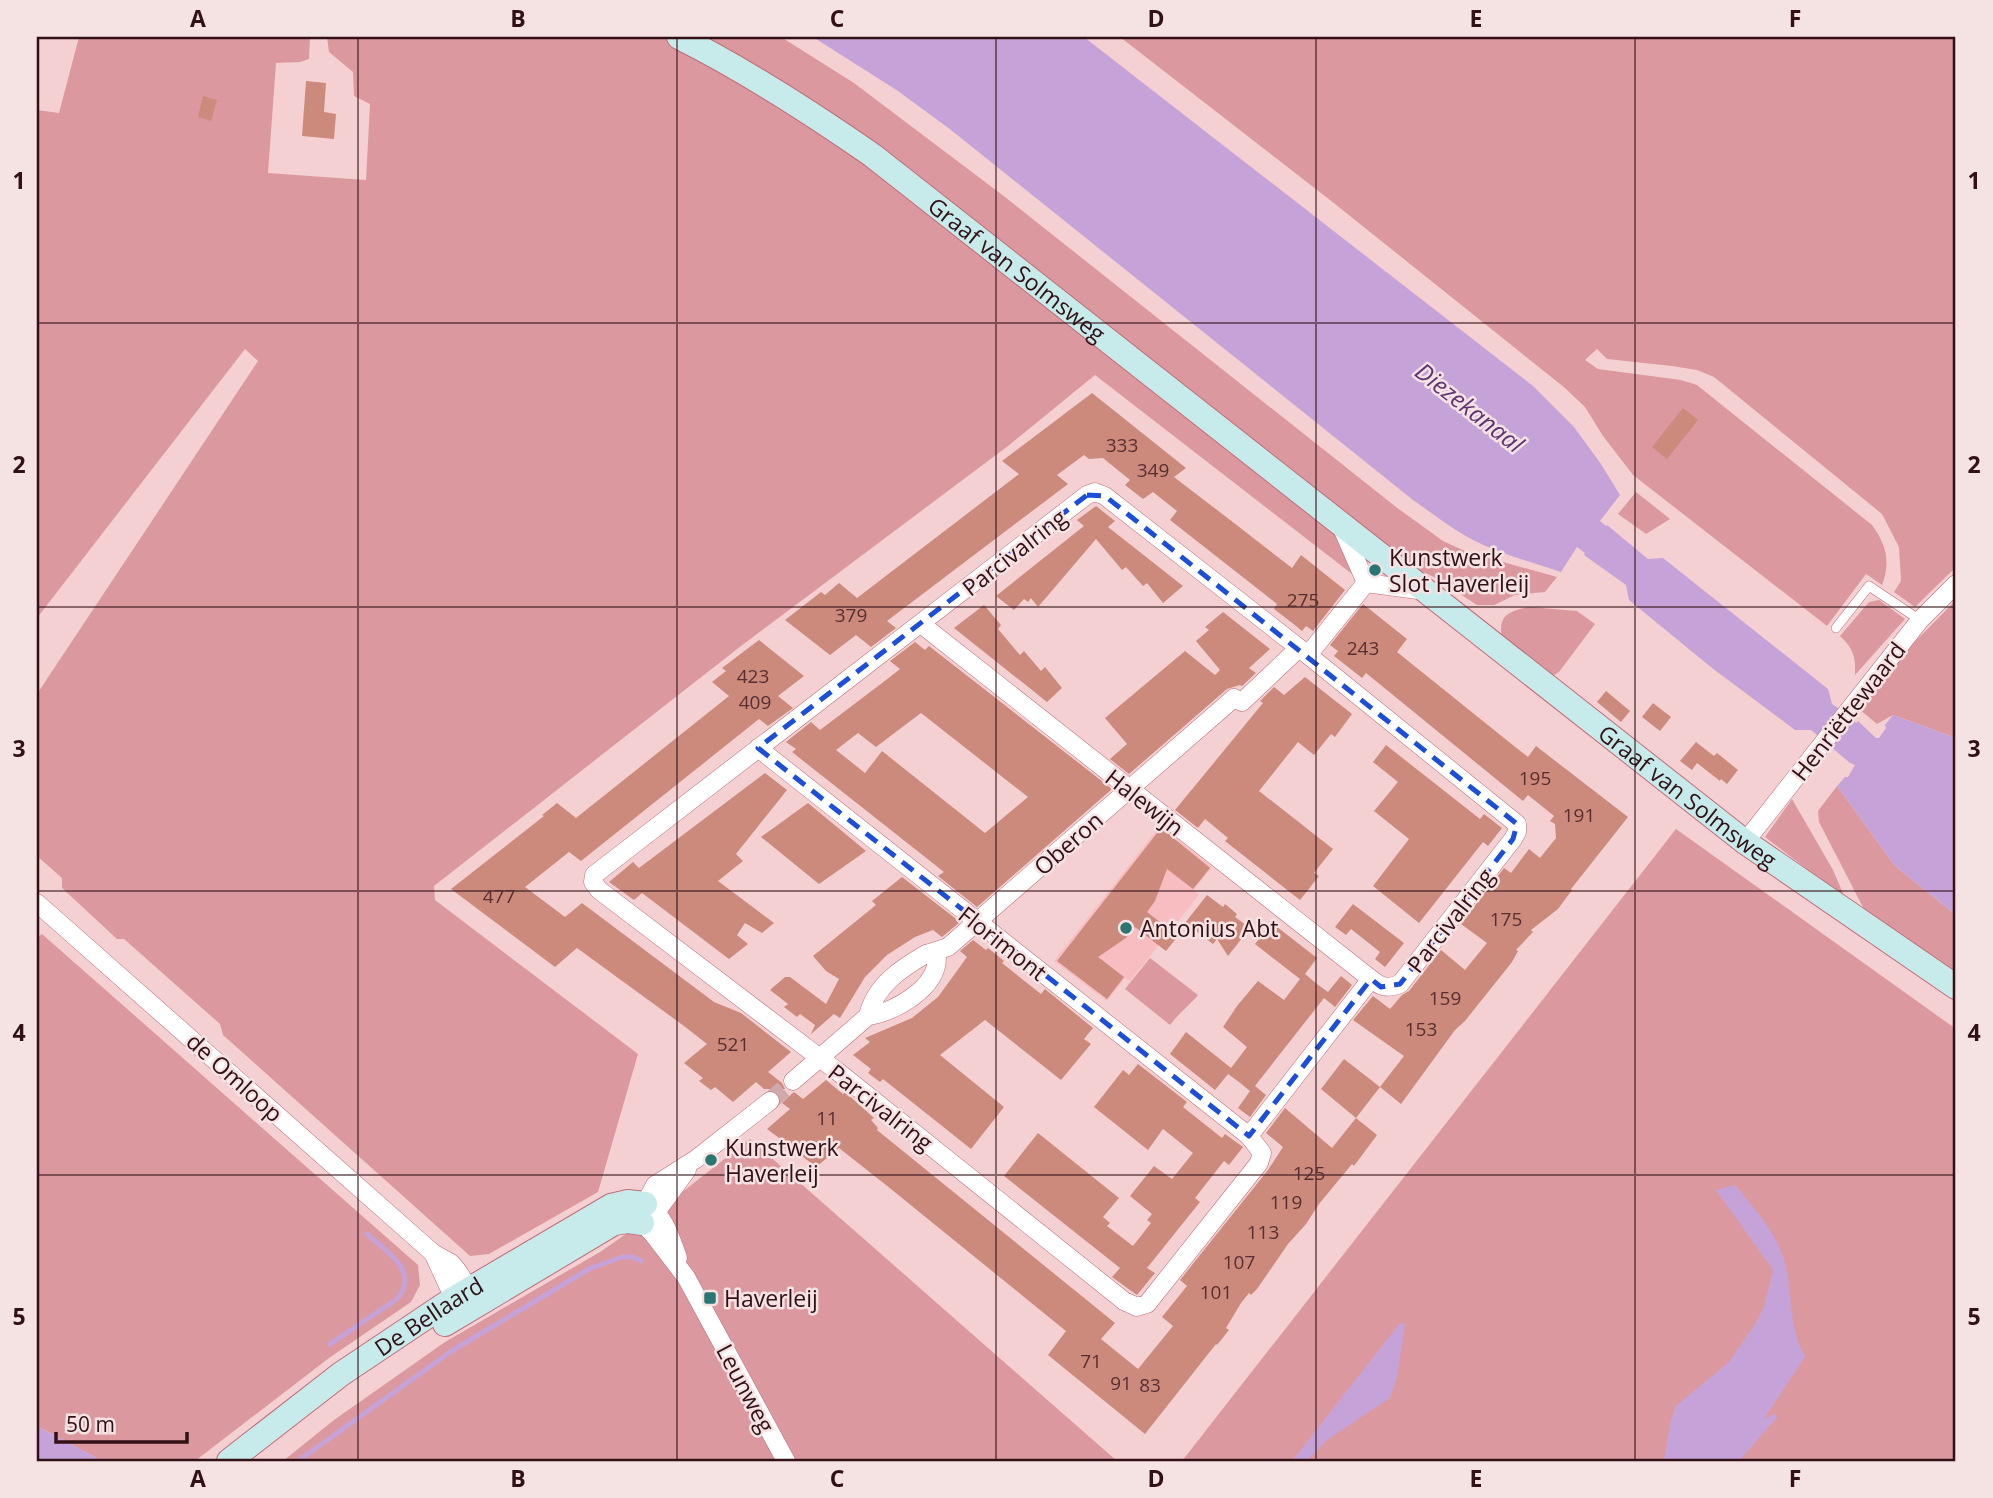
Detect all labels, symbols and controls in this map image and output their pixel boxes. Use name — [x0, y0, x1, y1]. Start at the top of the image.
text: A — [190, 2, 206, 34]
text: B — [510, 2, 526, 34]
text: C — [830, 2, 844, 34]
text: D — [1147, 2, 1165, 34]
text: E — [1470, 2, 1482, 34]
text: F — [1789, 2, 1801, 34]
text: 1 — [12, 164, 26, 196]
text: 1 — [1967, 164, 1981, 196]
street label: Graaf van Solmsweg — [922, 189, 1113, 349]
water label: Diezekanaal — [1409, 354, 1532, 460]
house number: 333 — [1106, 432, 1138, 458]
text: 2 — [12, 448, 26, 480]
text: 2 — [1967, 448, 1981, 480]
house number: 349 — [1137, 457, 1169, 483]
street label: Parcivalring — [955, 501, 1073, 603]
place label: Kunstwerk Slot Haverleij — [1389, 541, 1529, 599]
marker: Kunstwerk Slot Haverleij — [1367, 562, 1383, 578]
house number: 275 — [1287, 587, 1319, 613]
house number: 379 — [835, 602, 867, 628]
house number: 243 — [1347, 635, 1379, 661]
street label: Henriëttewaard — [1784, 635, 1912, 787]
house number: 423 — [737, 663, 769, 689]
house number: 409 — [739, 689, 771, 715]
street label: Graaf van Solmsweg — [1592, 717, 1784, 876]
text: 3 — [12, 732, 26, 764]
text: 3 — [1967, 732, 1981, 764]
street label: Halewijn — [1099, 761, 1191, 843]
house number: 195 — [1519, 765, 1551, 791]
house number: 191 — [1563, 802, 1595, 828]
street label: Oberon — [1026, 804, 1110, 882]
street label: Parcivalring — [1399, 861, 1501, 979]
house number: 477 — [483, 883, 515, 909]
street label: Florimont — [952, 898, 1054, 988]
house number: 175 — [1490, 906, 1522, 932]
place label: Antonius Abt — [1140, 912, 1278, 944]
marker: Antonius Abt — [1118, 920, 1134, 936]
house number: 159 — [1429, 985, 1461, 1011]
text: 4 — [12, 1016, 26, 1048]
house number: 153 — [1405, 1016, 1437, 1042]
text: 4 — [1967, 1016, 1981, 1048]
street label: de Omloop — [180, 1025, 290, 1129]
house number: 521 — [717, 1031, 749, 1057]
street label: Parcivalring — [822, 1056, 940, 1158]
house number: 11 — [816, 1105, 838, 1131]
place label: Kunstwerk Haverleij — [725, 1131, 839, 1189]
marker: Kunstwerk Haverleij — [703, 1152, 719, 1168]
house number: 125 — [1293, 1160, 1325, 1186]
house number: 119 — [1270, 1189, 1302, 1215]
house number: 113 — [1247, 1219, 1279, 1245]
house number: 107 — [1223, 1249, 1255, 1275]
street label: De Bellaard — [368, 1269, 489, 1363]
house number: 101 — [1200, 1279, 1232, 1305]
place label: Haverleij — [724, 1282, 818, 1314]
marker: Haverleij — [702, 1290, 718, 1306]
text: 5 — [12, 1300, 26, 1332]
text: 5 — [1967, 1300, 1981, 1332]
street label: Leunweg — [709, 1338, 783, 1439]
house number: 71 — [1080, 1348, 1102, 1374]
house number: 91 — [1110, 1370, 1132, 1396]
house number: 83 — [1139, 1372, 1161, 1398]
scale bar — [56, 1400, 187, 1444]
text: 50 m — [66, 1410, 115, 1438]
text: A — [190, 1462, 206, 1494]
text: B — [510, 1462, 526, 1494]
text: C — [830, 1462, 844, 1494]
text: D — [1147, 1462, 1165, 1494]
text: E — [1470, 1462, 1482, 1494]
text: F — [1789, 1462, 1801, 1494]

